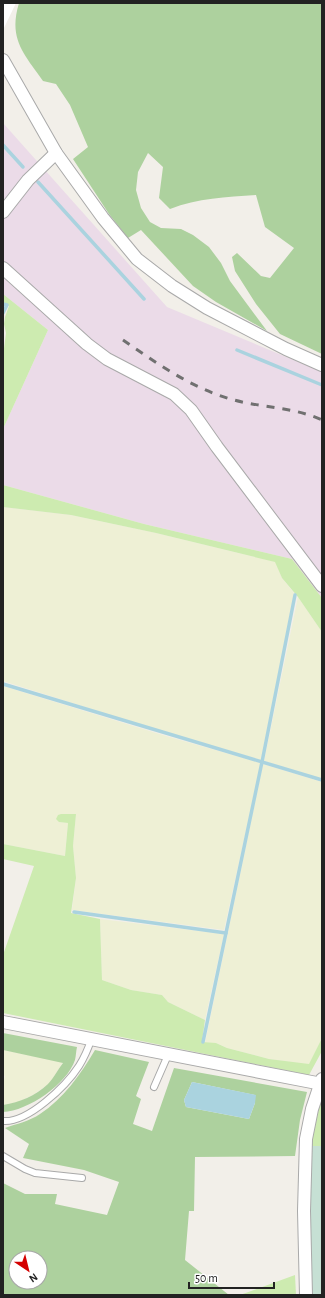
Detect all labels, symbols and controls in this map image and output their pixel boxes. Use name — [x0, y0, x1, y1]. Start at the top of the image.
north arrow — [8, 1250, 48, 1290]
scale bar — [189, 1264, 274, 1290]
text: N — [27, 1271, 40, 1284]
text: 50 m — [195, 1272, 218, 1284]

